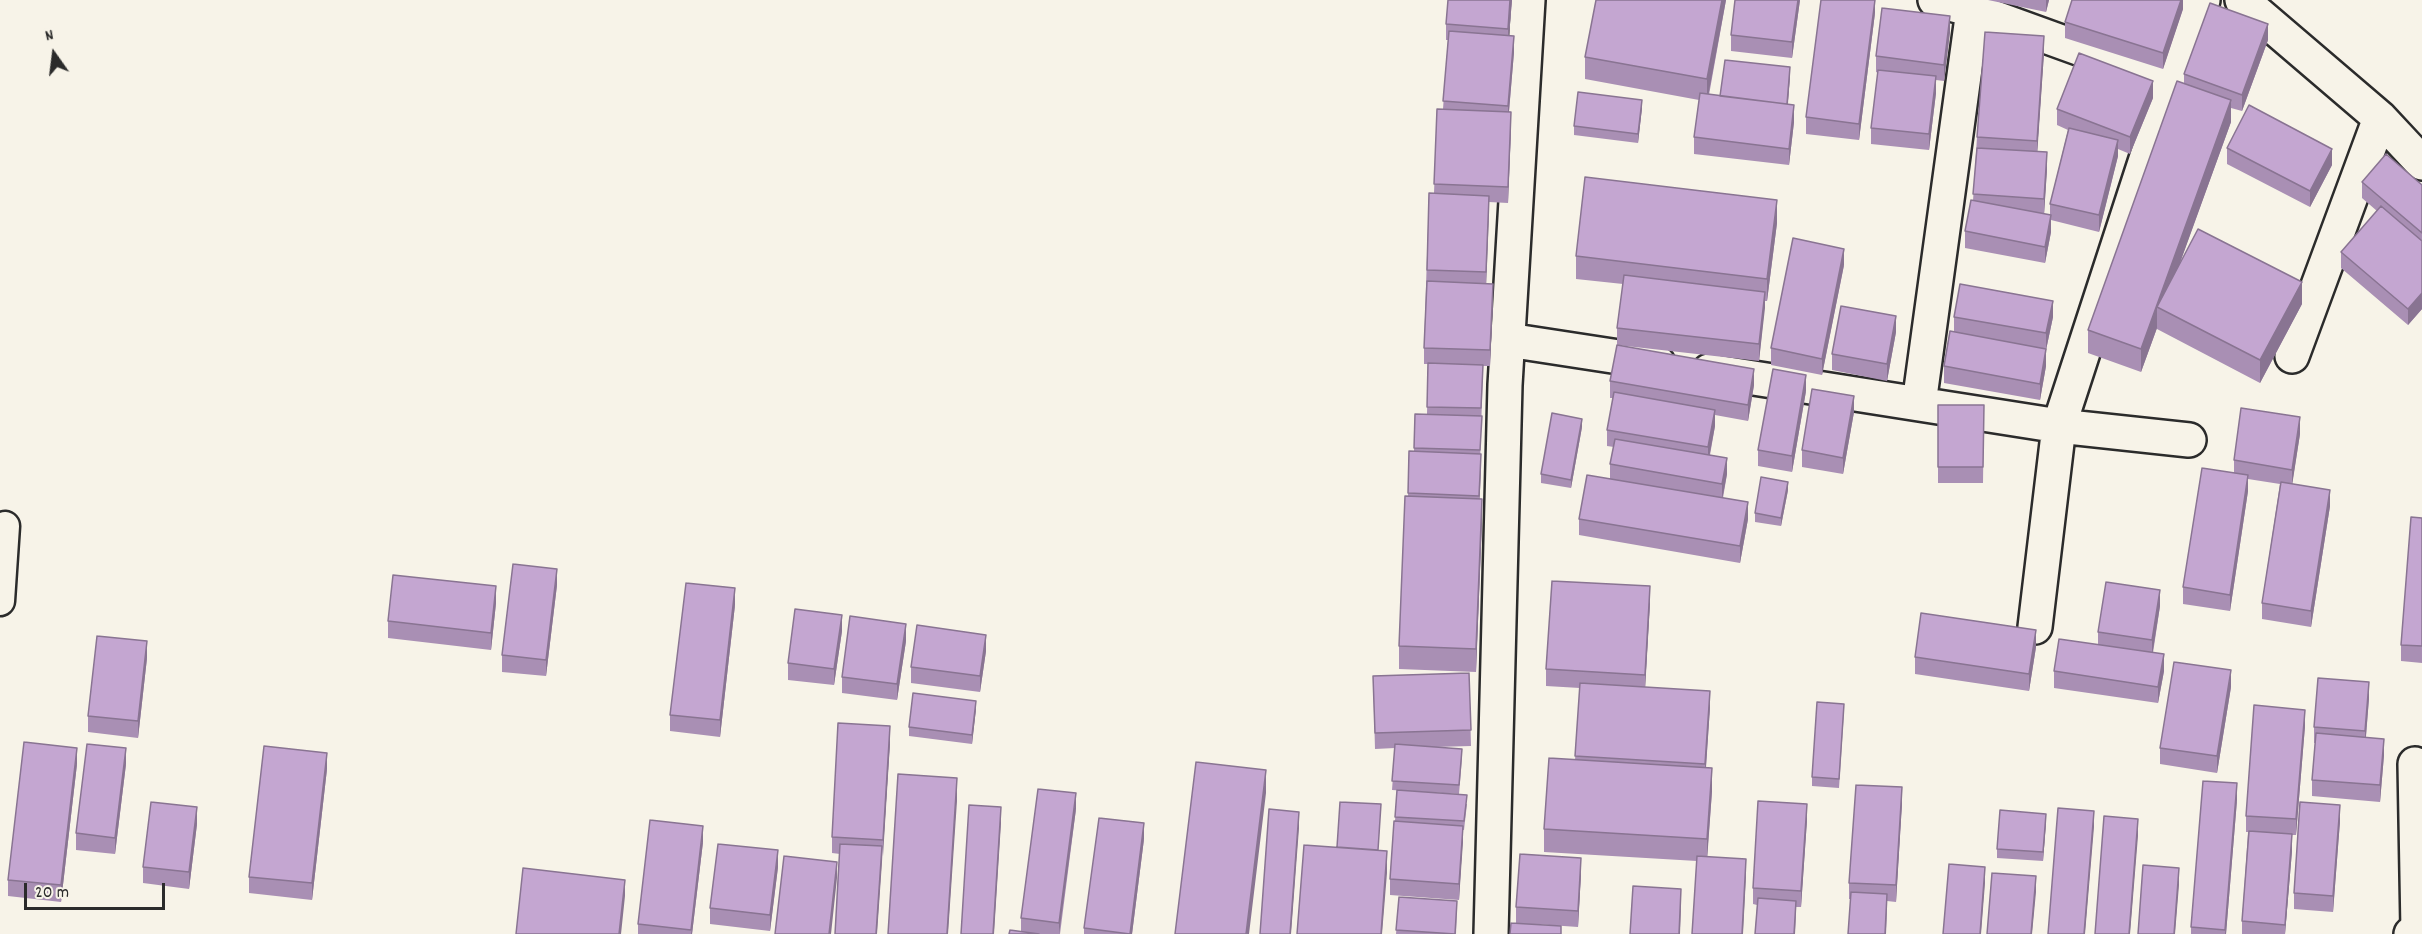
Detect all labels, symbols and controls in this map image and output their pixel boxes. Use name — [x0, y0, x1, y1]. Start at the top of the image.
north arrow — [24, 24, 84, 84]
text: N — [43, 24, 56, 48]
scale bar — [27, 871, 168, 909]
text: 20 m — [35, 881, 69, 906]

